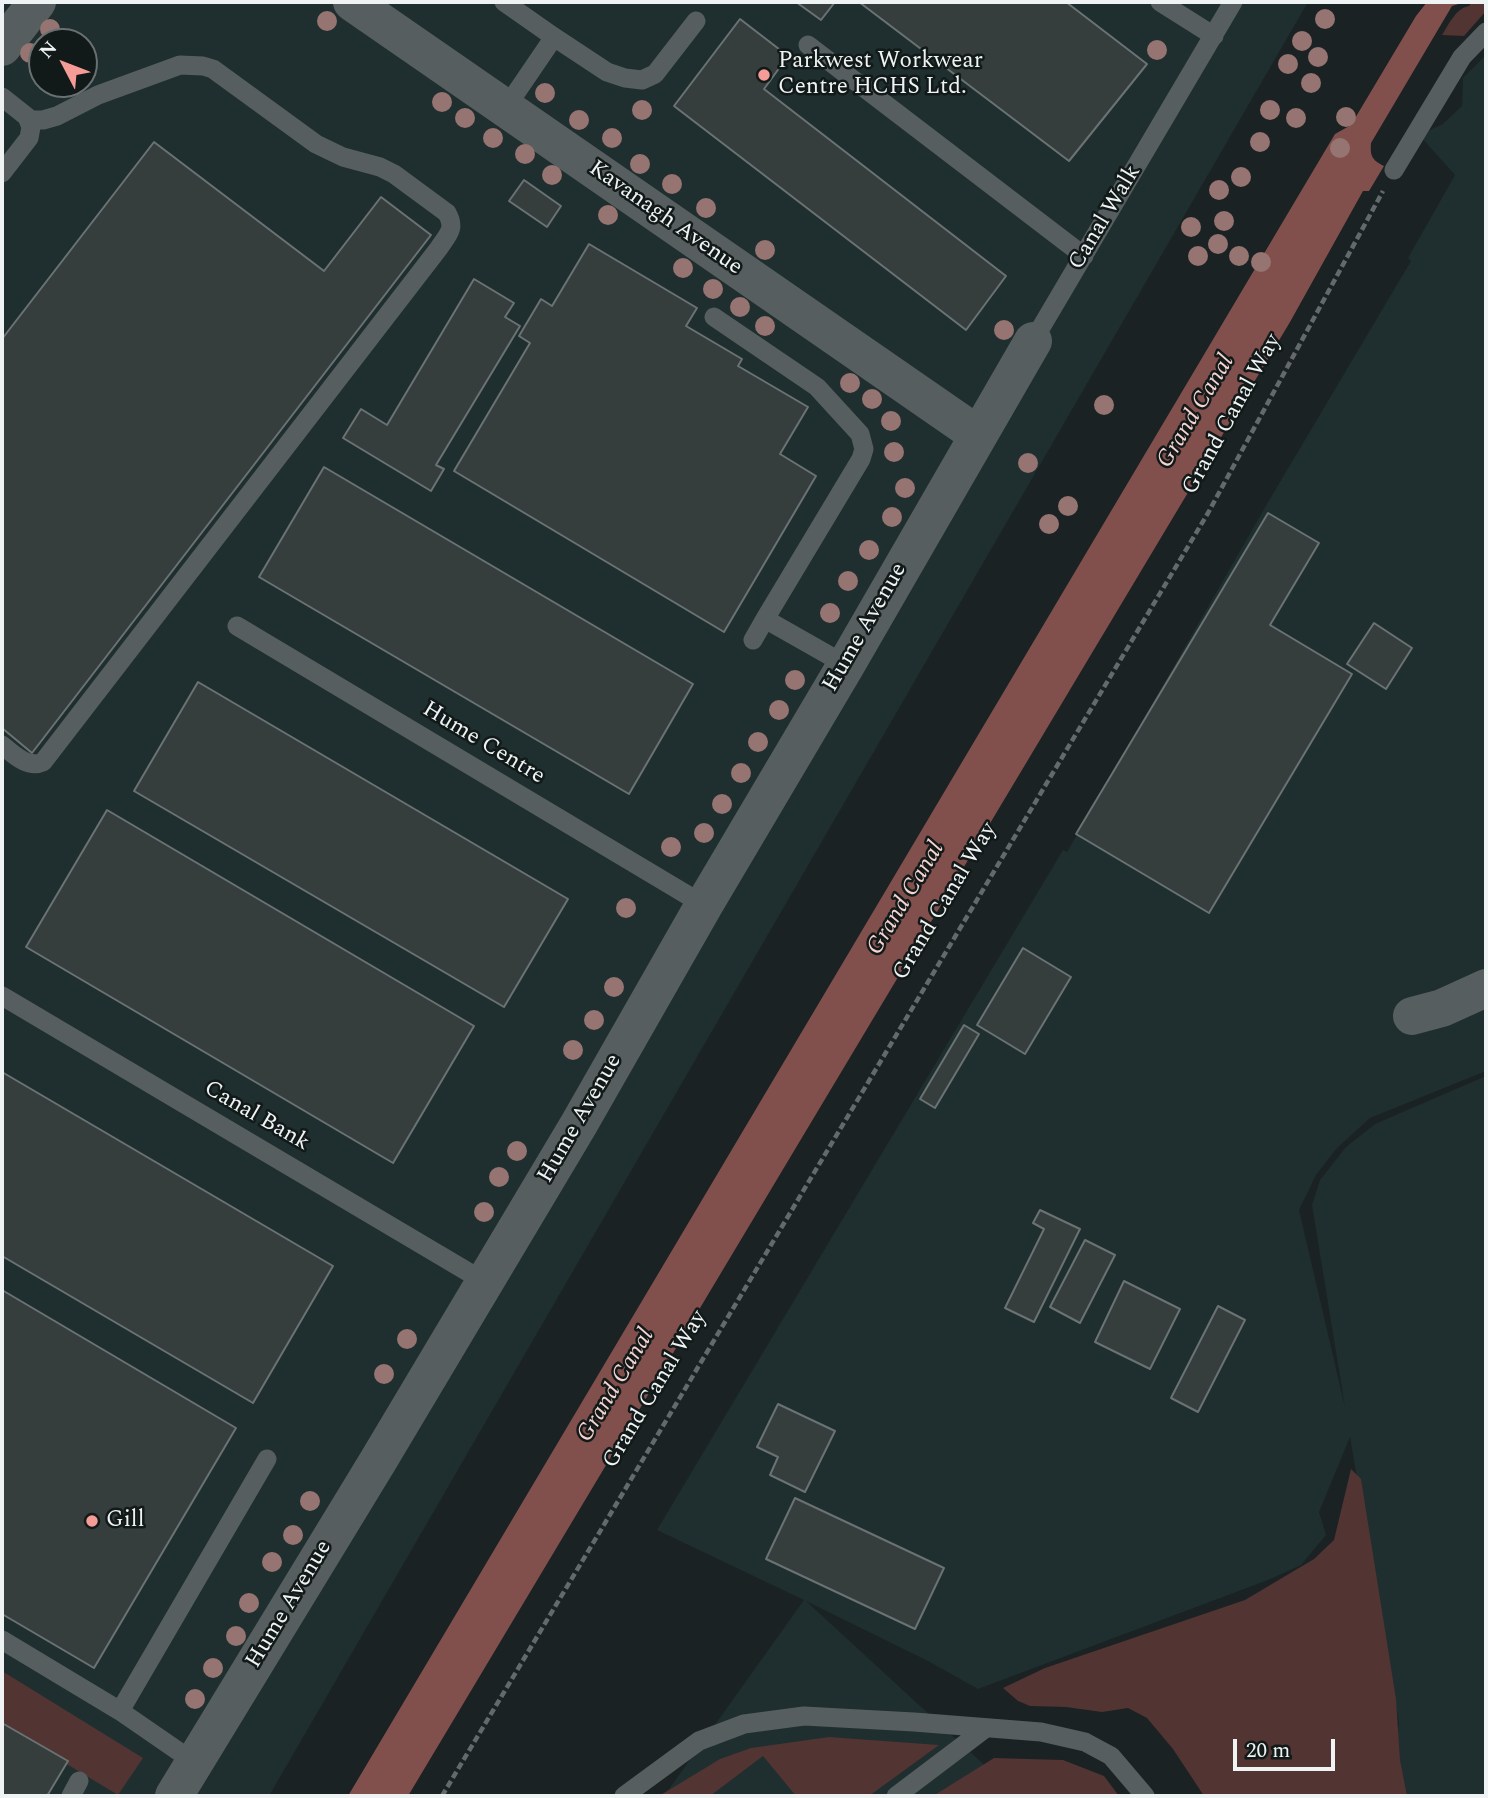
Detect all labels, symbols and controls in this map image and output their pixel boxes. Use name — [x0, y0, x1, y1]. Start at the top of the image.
north arrow — [28, 28, 98, 98]
text: N — [33, 34, 64, 65]
place label: Parkwest Workwear Centre HCHS Ltd. — [778, 48, 983, 102]
marker: Parkwest Workwear Centre HCHS Ltd. — [756, 67, 772, 83]
street label: Kavanagh Avenue — [583, 156, 747, 282]
street label: Canal Walk — [1064, 160, 1148, 276]
street label: Grand Canal Way — [1177, 330, 1289, 500]
water label: Grand Canal — [1152, 350, 1242, 474]
street label: Hume Avenue — [818, 559, 914, 697]
street label: Hume Centre — [417, 697, 549, 791]
street label: Grand Canal Way — [888, 818, 1004, 986]
water label: Grand Canal — [862, 837, 952, 961]
street label: Hume Avenue — [533, 1050, 629, 1188]
street label: Canal Bank — [198, 1076, 314, 1158]
street label: Grand Canal Way — [598, 1306, 714, 1474]
water label: Grand Canal — [572, 1324, 662, 1448]
place label: Gill — [106, 1507, 144, 1535]
marker: Gill — [84, 1513, 100, 1529]
street label: Hume Avenue — [241, 1536, 339, 1674]
scale bar — [1236, 1724, 1338, 1768]
text: 20 m — [1246, 1735, 1290, 1767]

